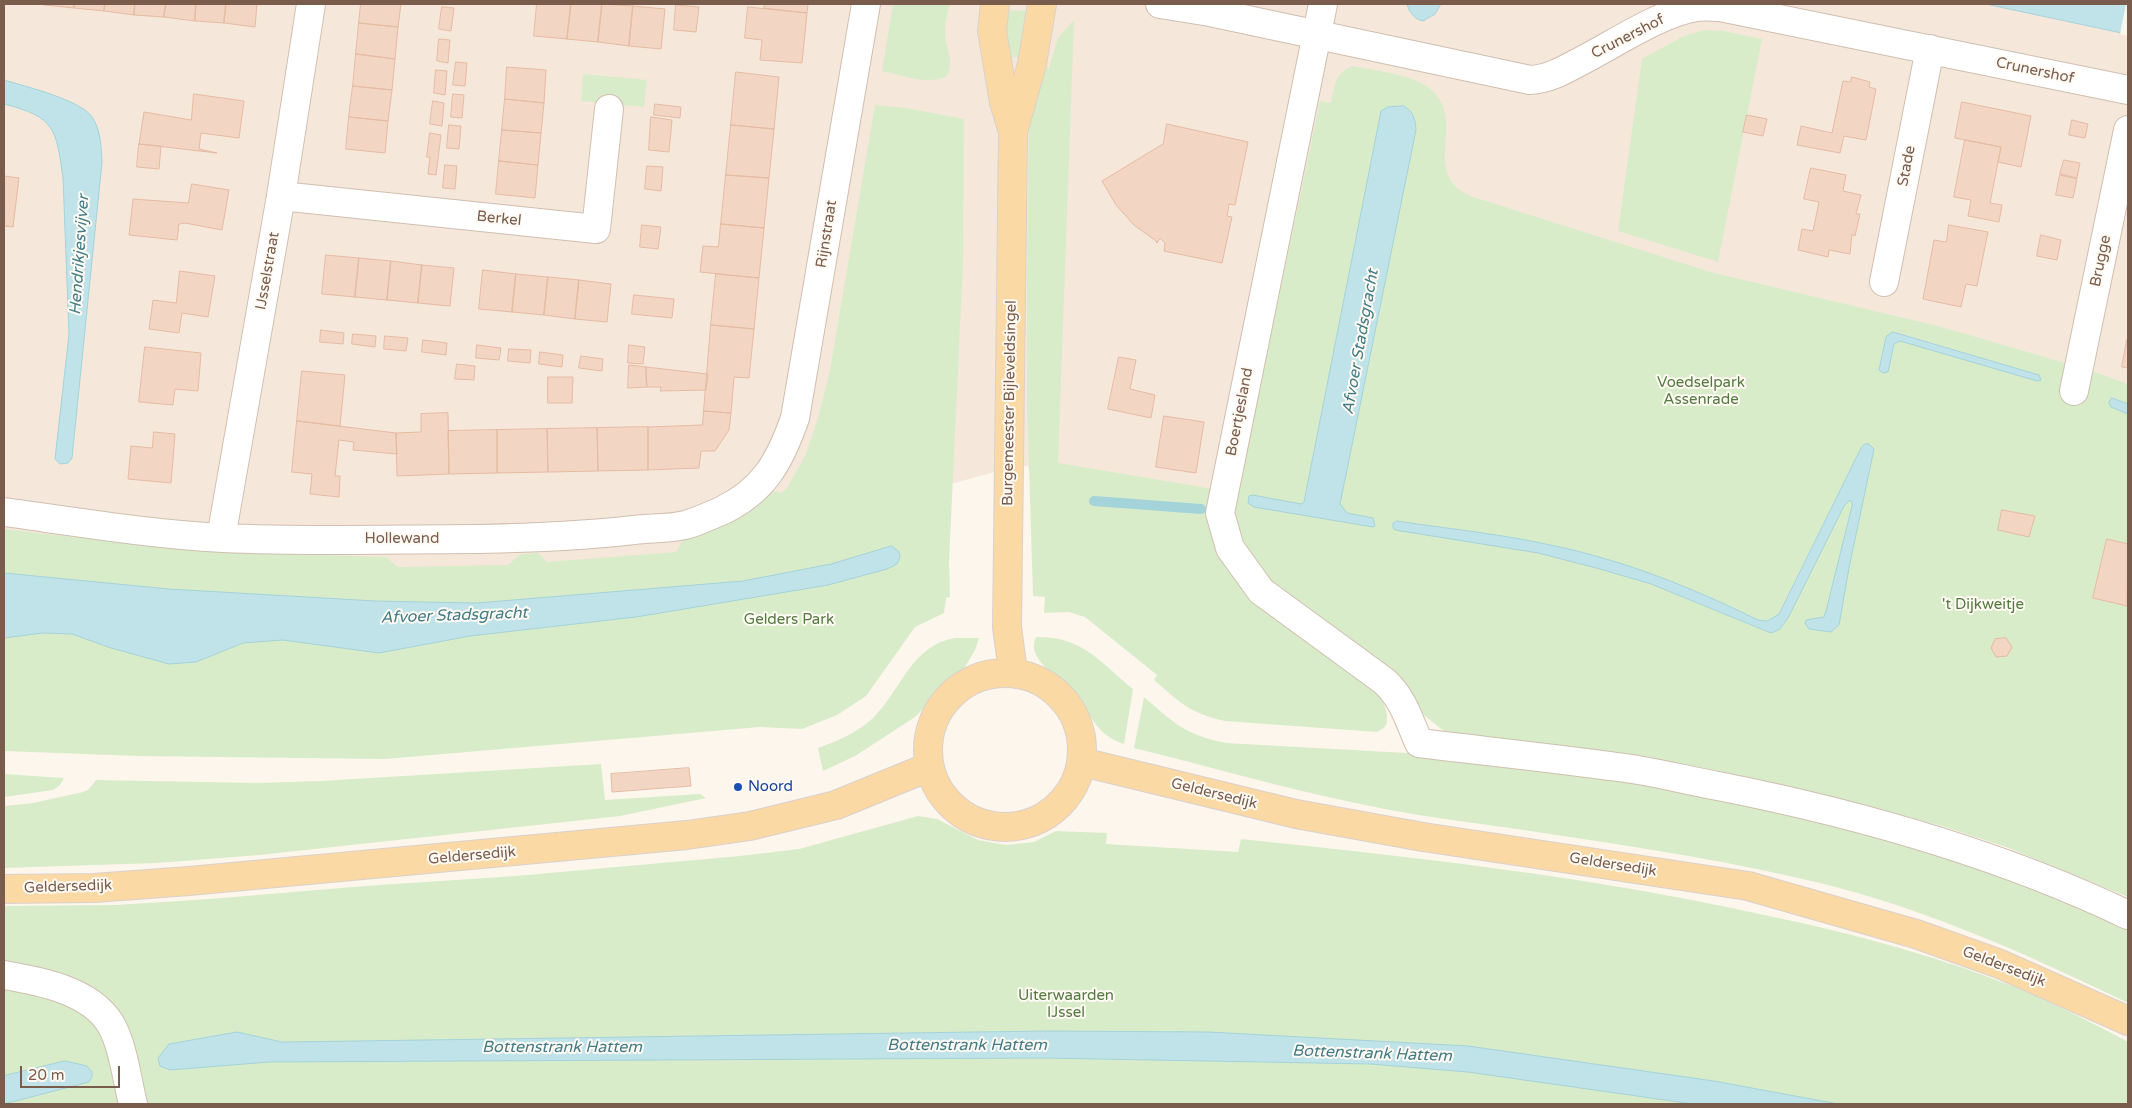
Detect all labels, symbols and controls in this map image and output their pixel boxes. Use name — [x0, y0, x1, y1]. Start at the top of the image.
street label: Crunershof — [1588, 11, 1668, 63]
street label: Crunershof — [1994, 54, 2076, 88]
street label: Stade — [1894, 144, 1920, 188]
water label: Hendrikjesvijver — [66, 194, 94, 316]
street label: Rijnstraat — [813, 199, 841, 269]
street label: Berkel — [476, 208, 522, 230]
street label: IJsselstraat — [252, 231, 284, 311]
street label: Brugge — [2087, 233, 2115, 289]
water label: Afvoer Stadsgracht — [1339, 268, 1383, 416]
street label: Burgemeester Bijleveldsingel — [999, 300, 1021, 506]
street label: Boertjesland — [1223, 366, 1257, 458]
park label: Voedselpark Assenrade — [1657, 374, 1745, 409]
street label: Hollewand — [365, 530, 439, 548]
park label: 't Dijkweitje — [1942, 596, 2024, 614]
water label: Afvoer Stadsgracht — [380, 604, 528, 628]
park label: Gelders Park — [744, 611, 834, 629]
street label: Geldersedijk — [1169, 775, 1259, 813]
place label: Noord — [748, 778, 793, 796]
marker: Noord — [732, 781, 744, 793]
street label: Geldersedijk — [427, 843, 517, 869]
street label: Geldersedijk — [1568, 849, 1658, 881]
street label: Geldersedijk — [24, 876, 112, 898]
street label: Geldersedijk — [1960, 943, 2048, 991]
park label: Uiterwaarden IJssel — [1018, 987, 1114, 1022]
water label: Bottenstrank Hattem — [887, 1036, 1047, 1056]
water label: Bottenstrank Hattem — [482, 1038, 642, 1058]
water label: Bottenstrank Hattem — [1292, 1042, 1452, 1066]
scale bar — [22, 1056, 122, 1088]
text: 20 m — [28, 1066, 65, 1084]

